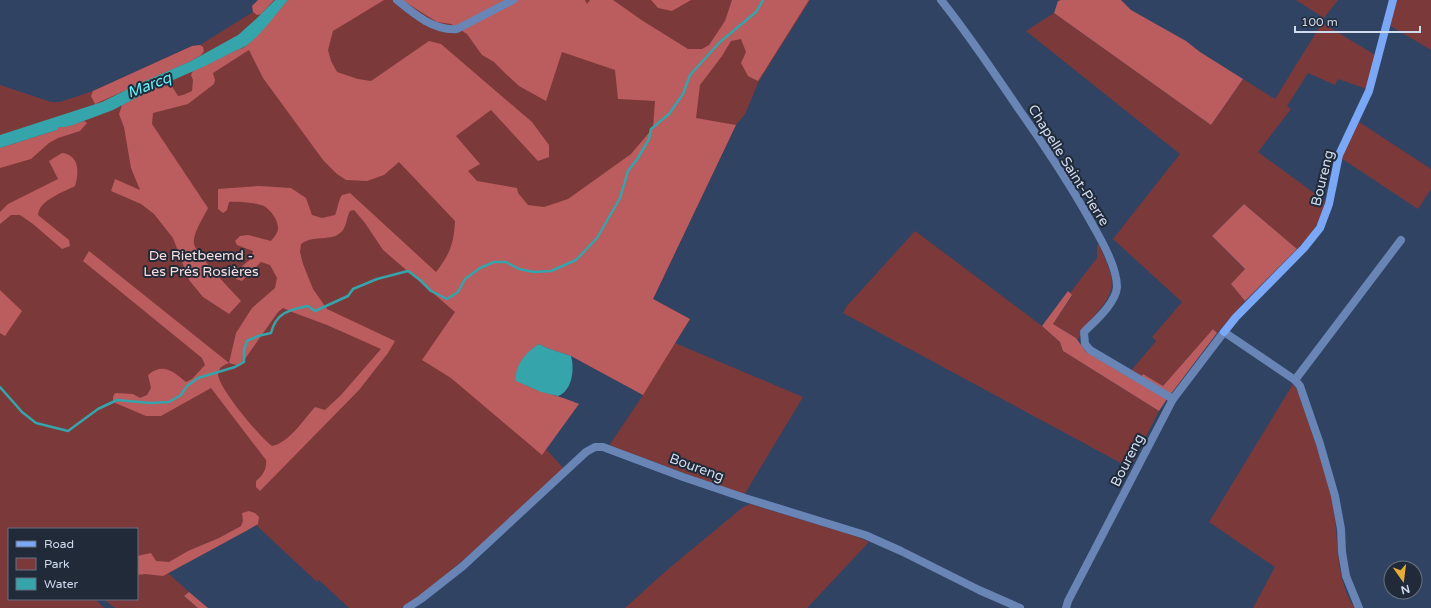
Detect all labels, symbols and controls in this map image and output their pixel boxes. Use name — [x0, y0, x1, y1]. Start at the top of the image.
scale bar — [1295, 8, 1420, 34]
text: 100 m — [1301, 15, 1338, 29]
water label: Marcq — [124, 68, 175, 102]
street label: Chapelle Saint-Pierre — [1024, 101, 1113, 229]
street label: Boureng — [1307, 148, 1338, 208]
park label: De Rietbeemd - Les Prés Rosières — [143, 247, 259, 280]
street label: Boureng — [1107, 431, 1148, 490]
street label: Boureng — [667, 450, 727, 485]
legend — [8, 528, 138, 600]
text: Road — [44, 537, 74, 551]
text: Park — [44, 557, 70, 571]
north arrow — [1383, 560, 1423, 600]
text: Water — [44, 577, 79, 591]
text: N — [1399, 582, 1411, 597]

